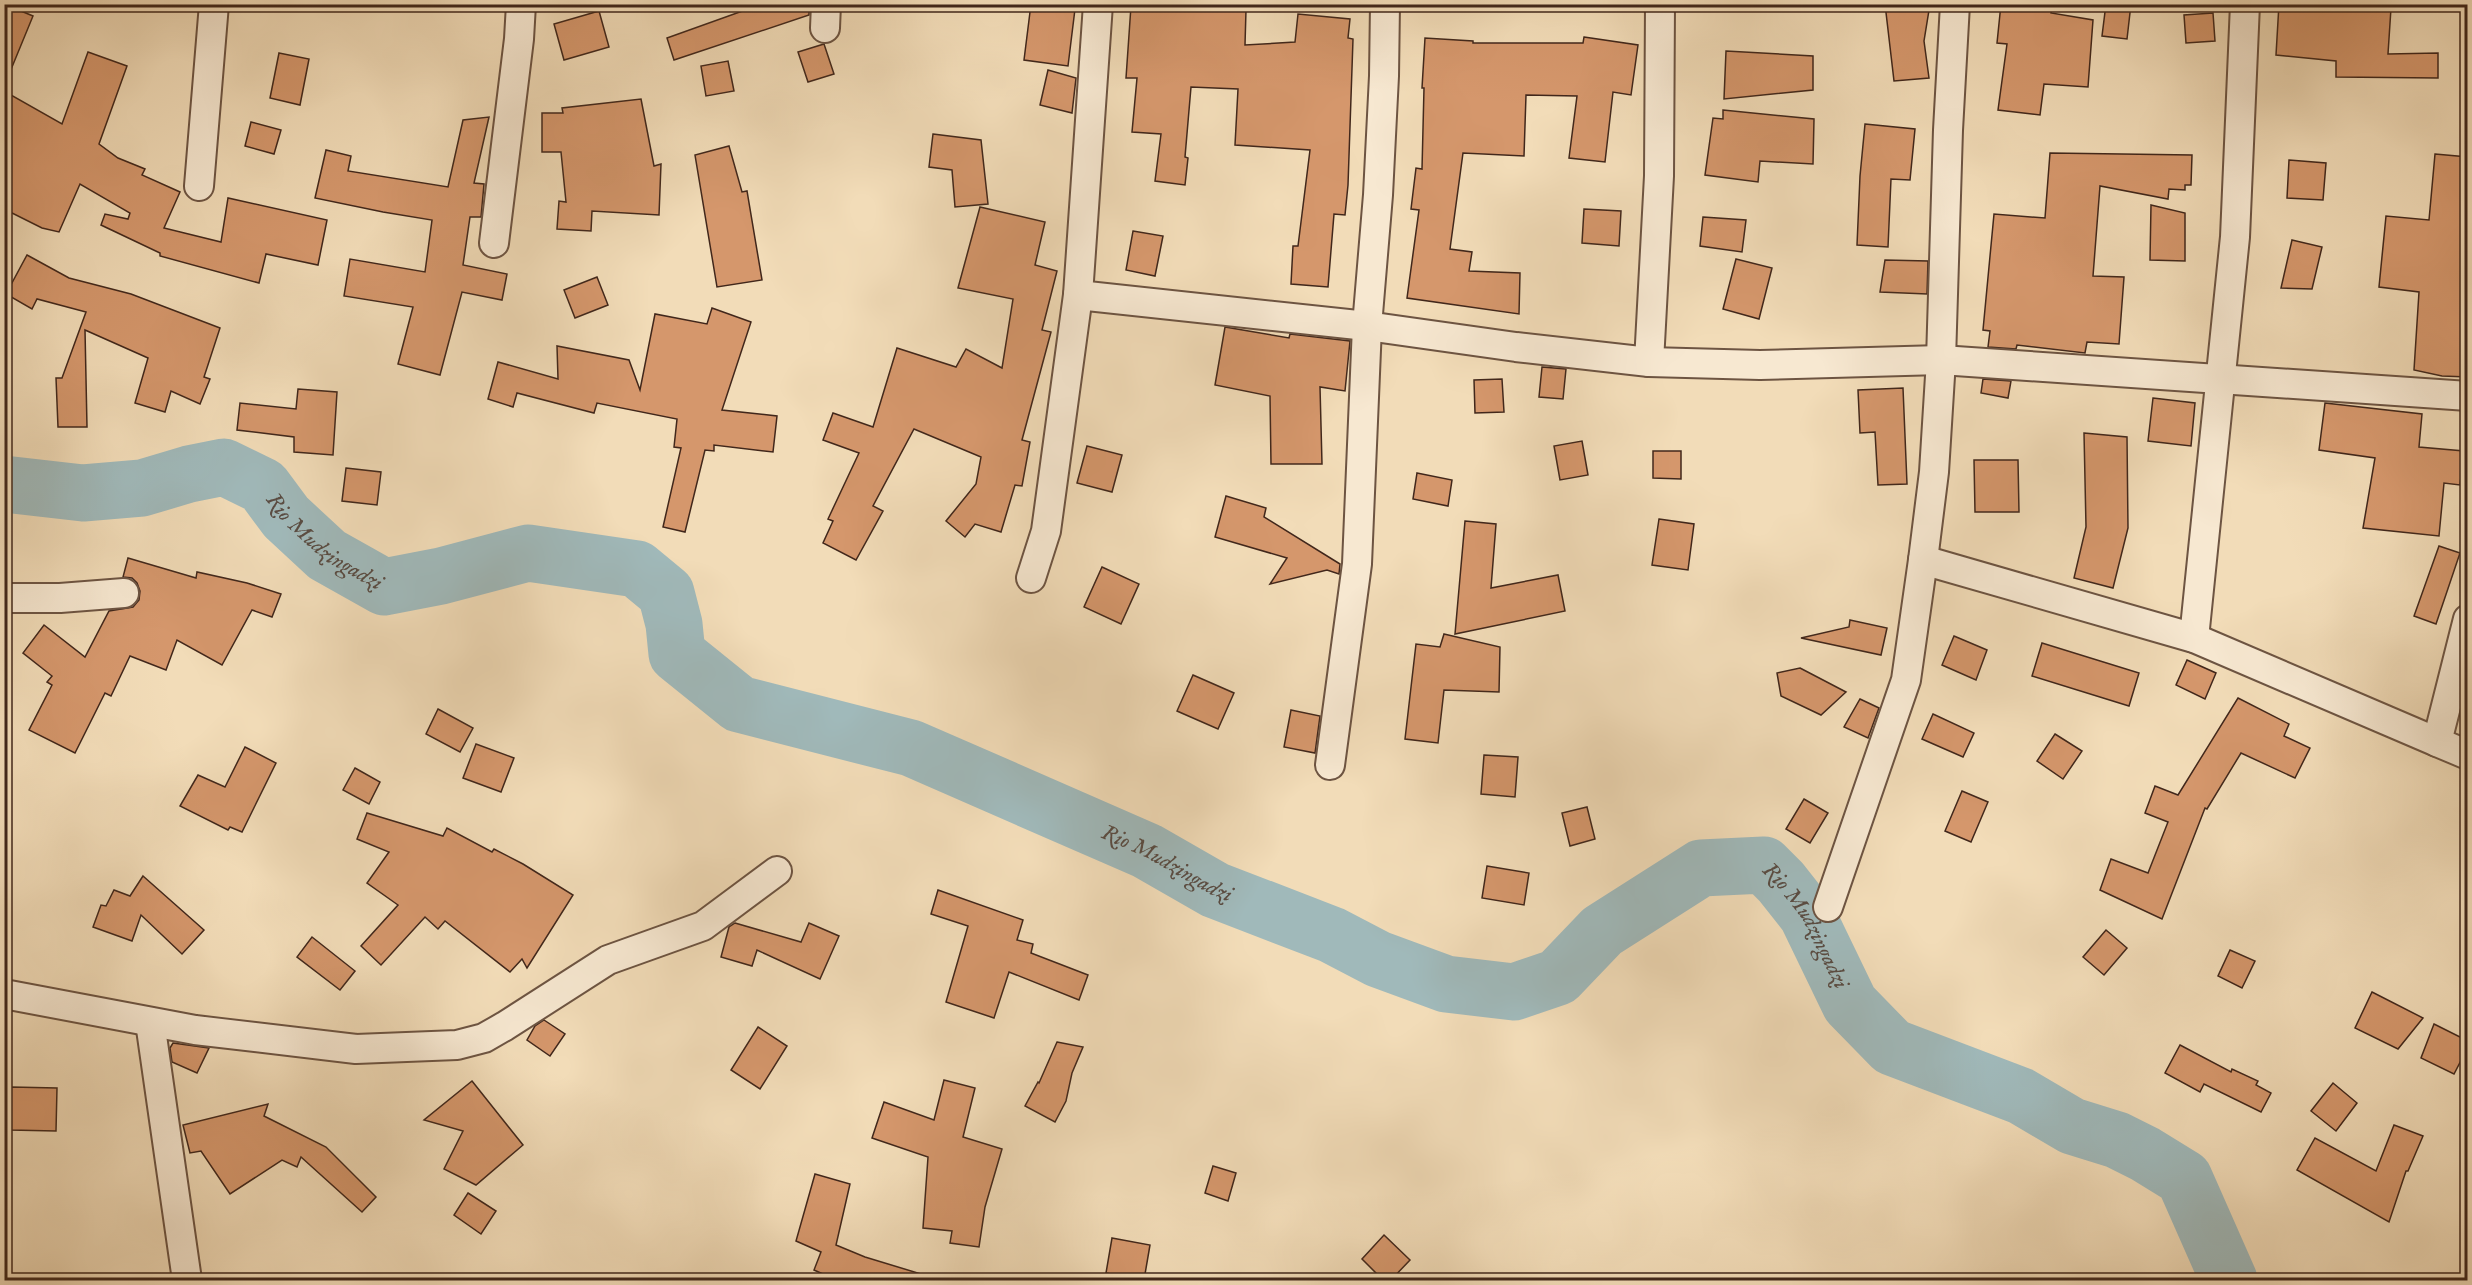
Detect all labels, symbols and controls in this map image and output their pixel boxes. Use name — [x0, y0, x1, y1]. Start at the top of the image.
water label: Rio Mudzingadzi — [259, 487, 389, 598]
water label: Rio Mudzingadzi — [1097, 819, 1238, 910]
water label: Rio Mudzingadzi — [1756, 857, 1855, 995]

